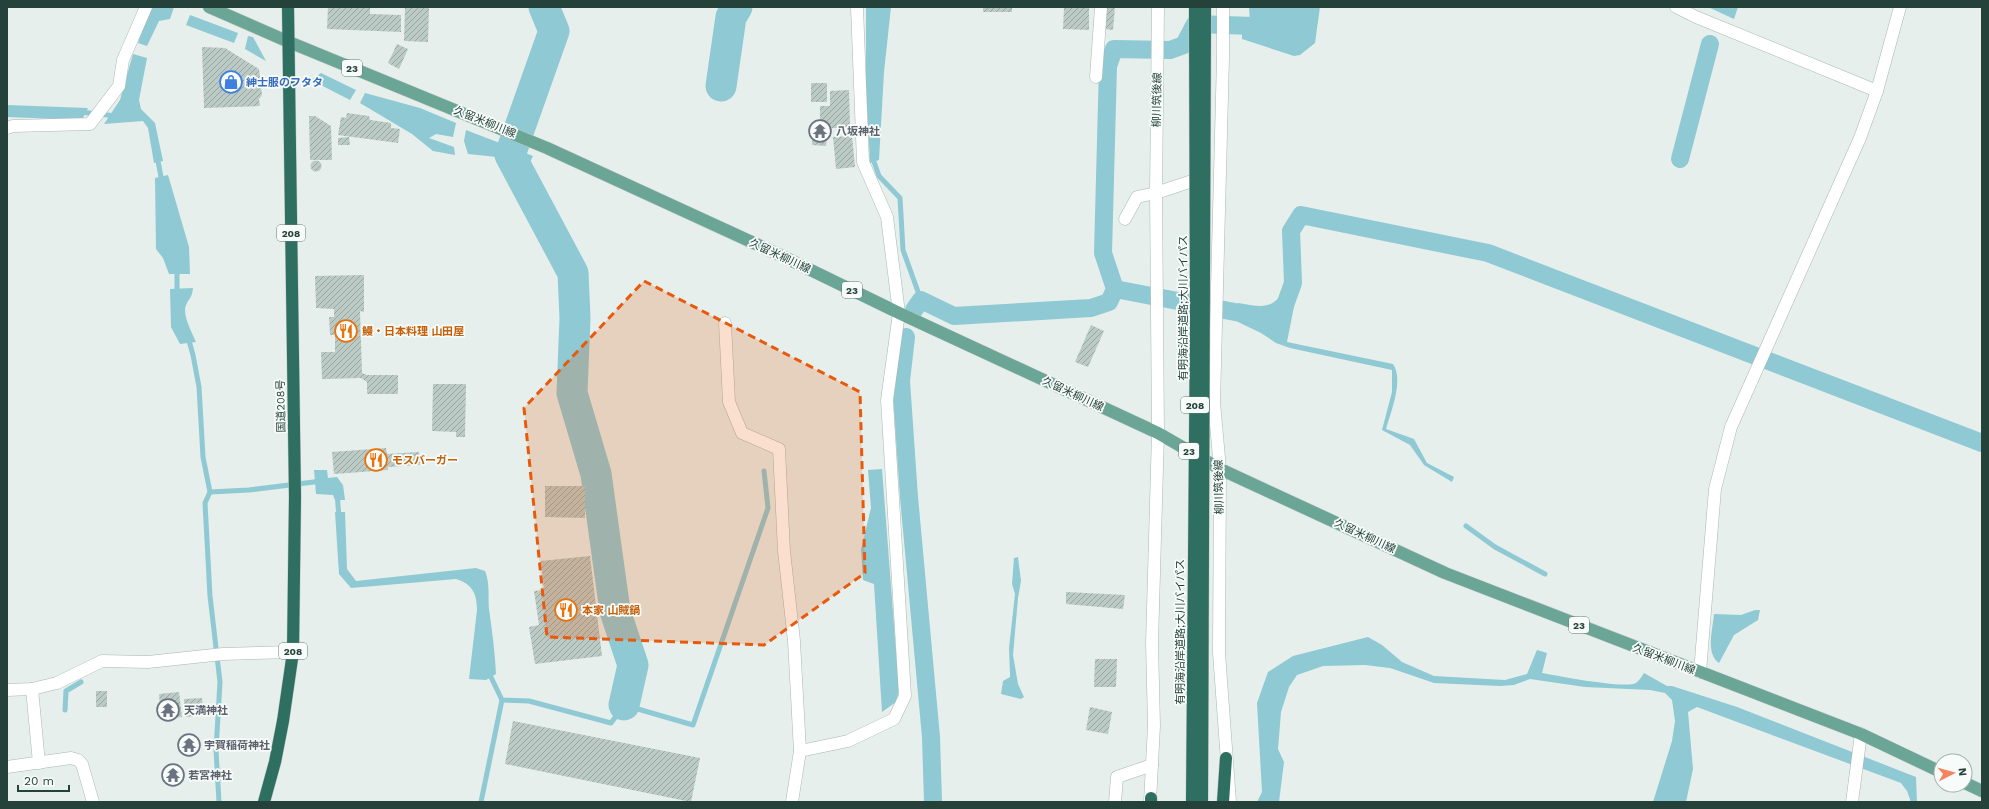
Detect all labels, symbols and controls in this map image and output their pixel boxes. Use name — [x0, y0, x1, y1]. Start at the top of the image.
road number: 23 — [342, 60, 362, 76]
shop icon: 紳士服のフタタ — [218, 69, 244, 95]
street label: 柳川筑後線 — [1150, 72, 1164, 128]
place label: 紳士服のフタタ — [246, 76, 323, 89]
street label: 久留米柳川線 — [452, 104, 518, 140]
temple icon: 八坂神社 — [807, 118, 833, 144]
place label: 八坂神社 — [836, 125, 880, 138]
road number: 208 — [277, 225, 305, 241]
street label: 有明海沿岸道路;大川バイパス — [1177, 235, 1190, 381]
street label: 久留米柳川線 — [747, 236, 813, 276]
road number: 23 — [842, 282, 862, 298]
restaurant icon: 鰻・日本料理 山田屋 — [333, 318, 359, 344]
place label: 鰻・日本料理 山田屋 — [362, 325, 464, 338]
street label: 久留米柳川線 — [1040, 374, 1106, 414]
street label: 国道208号 — [274, 379, 288, 433]
road number: 208 — [1181, 397, 1209, 413]
road number: 23 — [1179, 443, 1199, 459]
restaurant icon: モスバーガー — [363, 447, 389, 473]
place label: モスバーガー — [392, 454, 458, 467]
street label: 柳川筑後線 — [1212, 459, 1226, 515]
street label: 久留米柳川線 — [1332, 516, 1398, 556]
street label: 有明海沿岸道路;大川バイパス — [1174, 559, 1187, 705]
restaurant icon: 本家 山賊鍋 — [553, 597, 579, 623]
place label: 本家 山賊鍋 — [582, 604, 640, 617]
road number: 23 — [1569, 617, 1589, 633]
street label: 久留米柳川線 — [1631, 641, 1697, 677]
road number: 208 — [279, 643, 307, 659]
temple icon: 天満神社 — [155, 697, 181, 723]
place label: 天満神社 — [184, 704, 228, 717]
temple icon: 宇賀稲荷神社 — [176, 732, 202, 758]
place label: 宇賀稲荷神社 — [204, 739, 270, 752]
north arrow — [1933, 753, 1973, 793]
temple icon: 若宮神社 — [160, 762, 186, 788]
scale bar — [18, 767, 69, 793]
text: N — [1956, 767, 1969, 777]
place label: 若宮神社 — [188, 769, 232, 782]
text: 20 m — [24, 774, 54, 788]

